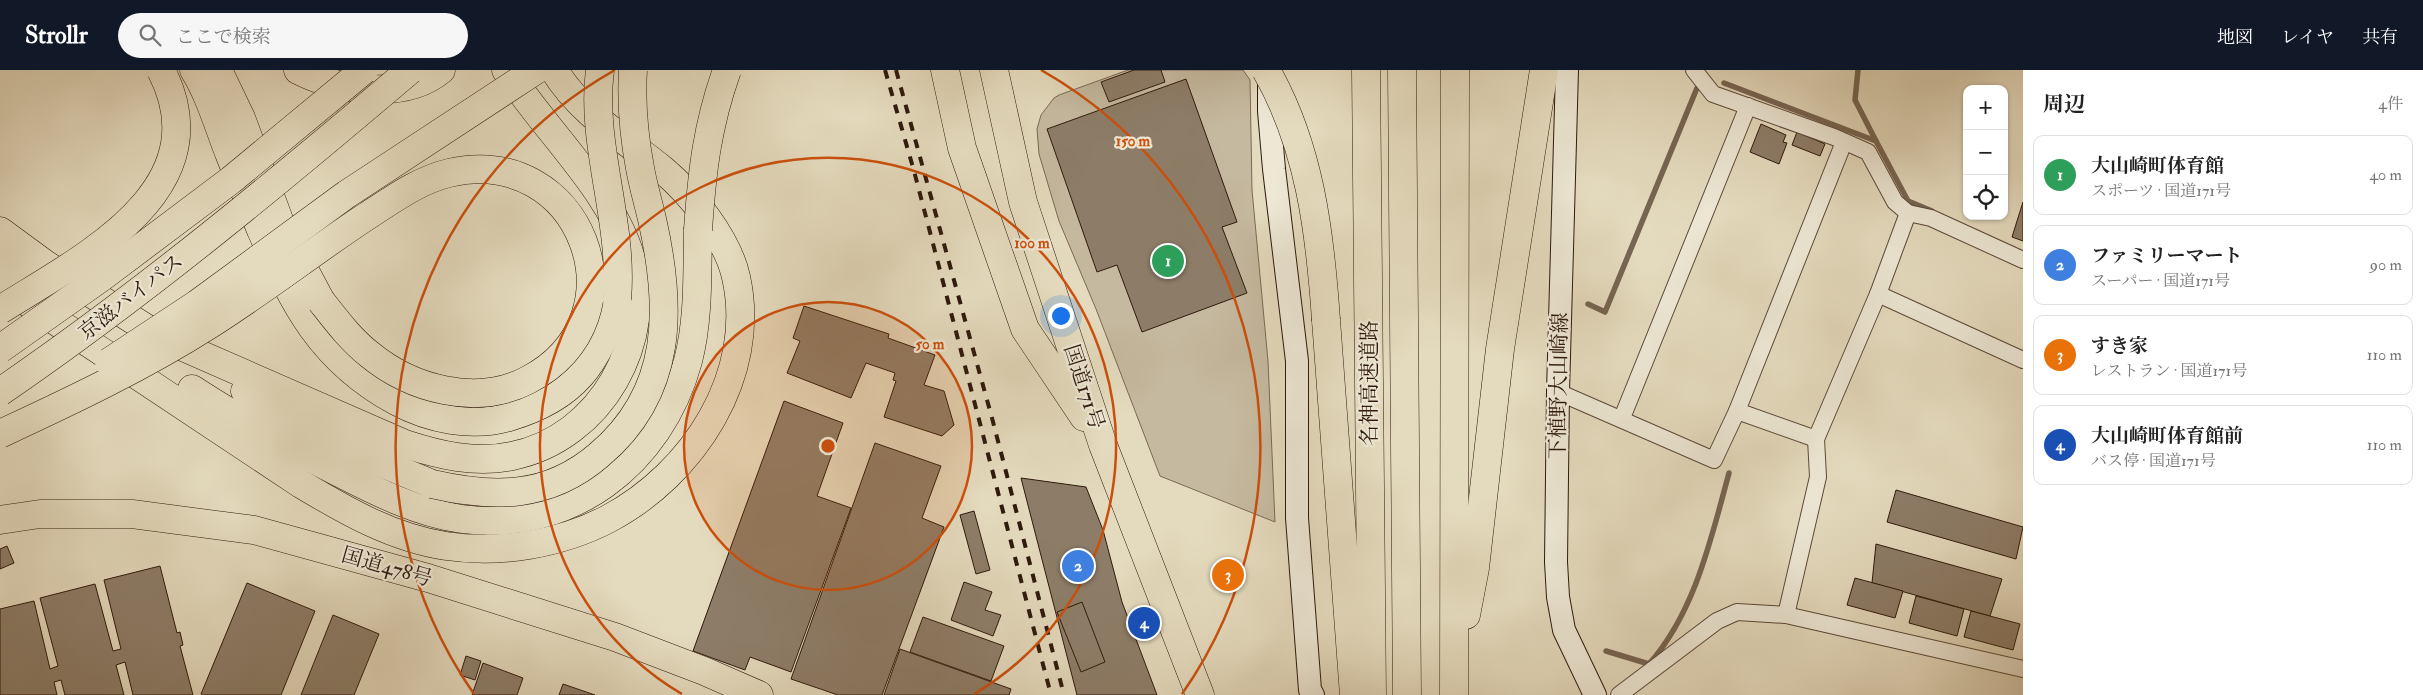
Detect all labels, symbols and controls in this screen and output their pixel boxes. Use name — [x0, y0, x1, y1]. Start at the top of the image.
search box — [118, 13, 468, 58]
text: Strollr — [25, 20, 88, 51]
icon: search — [136, 21, 164, 49]
text: ここで検索 — [176, 25, 271, 49]
text: 地図 — [2217, 26, 2253, 49]
text: レイヤ — [2281, 26, 2334, 49]
text: 共有 — [2362, 26, 2398, 49]
map controls — [1963, 85, 2008, 220]
button: + — [1963, 85, 2008, 130]
text: 周辺 — [2043, 91, 2085, 118]
text: 4件 — [2378, 94, 2403, 114]
button: − — [1963, 130, 2008, 175]
text: 150 m — [1116, 132, 1150, 151]
text: 大山崎町体育館 — [2091, 154, 2224, 178]
text: 1 — [2057, 165, 2063, 185]
text: 40 m — [2369, 165, 2402, 185]
button: locate — [1963, 175, 2008, 220]
text: スポーツ · 国道171号 — [2091, 181, 2231, 201]
text: 100 m — [1014, 234, 1050, 253]
pin: 1 — [1152, 242, 1184, 280]
text: ファミリーマート — [2091, 244, 2243, 268]
street label: 京滋バイパス — [73, 248, 189, 346]
text: 2 — [2056, 255, 2064, 275]
text: 90 m — [2370, 255, 2402, 275]
text: スーパー · 国道171号 — [2091, 271, 2230, 291]
your location — [1048, 303, 1074, 329]
street label: 下植野大山崎線 — [1544, 312, 1574, 460]
street label: 名神高速道路 — [1356, 320, 1383, 446]
text: すき家 — [2091, 334, 2148, 358]
text: 50 m — [916, 335, 945, 354]
street label: 国道171号 — [1058, 341, 1110, 433]
text: 3 — [2057, 345, 2063, 365]
text: 110 m — [2367, 345, 2402, 365]
text: レストラン · 国道171号 — [2091, 361, 2247, 381]
text: 大山崎町体育館前 — [2091, 424, 2243, 448]
text: 4 — [2056, 435, 2064, 455]
text: 110 m — [2367, 435, 2402, 455]
centre of rings — [819, 437, 837, 455]
text: バス停 · 国道171号 — [2091, 451, 2216, 471]
street label: 国道478号 — [338, 541, 436, 593]
pin: 2 — [1062, 547, 1094, 585]
pin: 3 — [1212, 556, 1244, 594]
pin: 4 — [1128, 604, 1160, 642]

